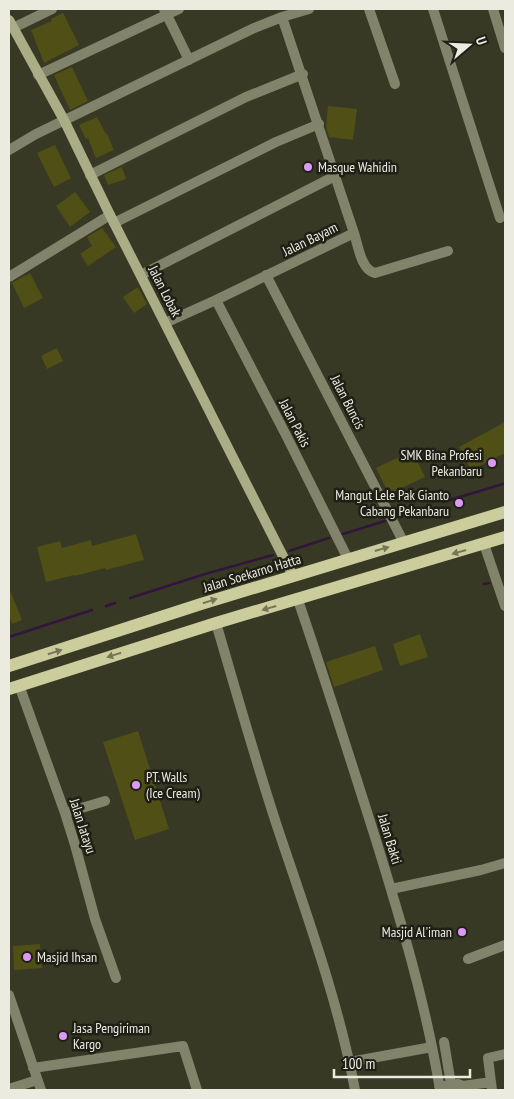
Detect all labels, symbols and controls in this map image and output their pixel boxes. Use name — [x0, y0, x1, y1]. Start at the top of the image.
north arrow — [444, 20, 494, 70]
text: U — [472, 34, 491, 47]
place label: Masque Wahidin — [318, 158, 397, 176]
marker: Masque Wahidin — [302, 161, 314, 173]
street label: Jalan Bayam — [279, 218, 341, 260]
street label: Jalan Lobak — [144, 261, 186, 320]
street label: Jalan Buncis — [326, 371, 369, 432]
street label: Jalan Pakis — [275, 395, 315, 450]
place label: SMK Bina Profesi Pekanbaru — [400, 446, 482, 480]
marker: SMK Bina Profesi Pekanbaru — [486, 457, 498, 469]
place label: Mangut Lele Pak Gianto Cabang Pekanbaru — [335, 486, 449, 520]
marker: Mangut Lele Pak Gianto Cabang Pekanbaru — [453, 497, 465, 509]
one-way arrow — [375, 545, 390, 553]
one-way arrow — [451, 548, 466, 556]
street label: Jalan Soekarno Hatta — [200, 550, 303, 597]
one-way arrow — [203, 597, 218, 605]
one-way arrow — [262, 604, 277, 612]
one-way arrow — [48, 647, 63, 655]
one-way arrow — [106, 651, 121, 659]
place label: PT. Walls (Ice Cream) — [146, 768, 201, 802]
marker: PT. Walls (Ice Cream) — [130, 779, 142, 791]
street label: Jalan Jatayu — [65, 795, 100, 856]
street label: Jalan Bakti — [374, 811, 406, 866]
place label: Masjid Al'iman — [382, 923, 452, 941]
marker: Masjid Al'iman — [456, 926, 468, 938]
place label: Masjid Ihsan — [37, 948, 97, 966]
marker: Masjid Ihsan — [21, 951, 33, 963]
place label: Jasa Pengiriman Kargo — [72, 1019, 150, 1053]
marker: Jasa Pengiriman Kargo — [57, 1030, 69, 1042]
scale bar — [334, 1046, 470, 1078]
text: 100 m — [342, 1054, 375, 1073]

